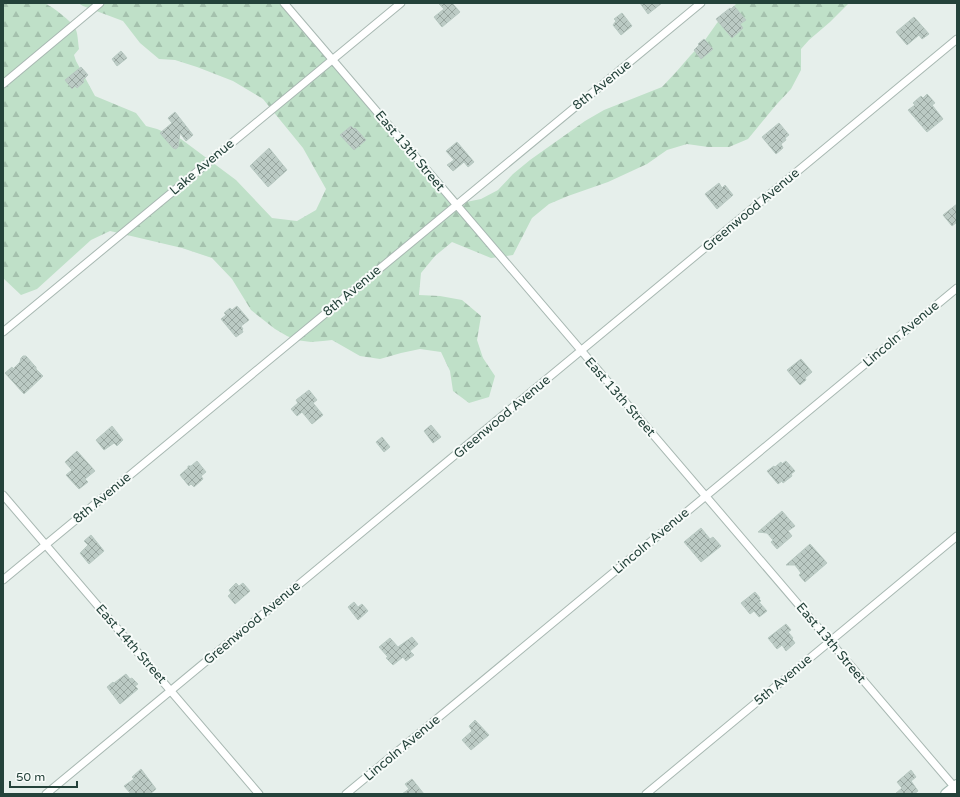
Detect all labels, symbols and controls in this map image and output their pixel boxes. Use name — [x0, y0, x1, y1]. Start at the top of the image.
street label: 8th Avenue — [569, 56, 635, 114]
street label: East 13th Street — [372, 108, 448, 194]
street label: Lake Avenue — [167, 135, 237, 199]
street label: Greenwood Avenue — [699, 165, 803, 255]
street label: 8th Avenue — [320, 262, 384, 320]
street label: Lincoln Avenue — [860, 298, 942, 370]
street label: East 13th Street — [581, 354, 659, 440]
street label: Greenwood Avenue — [450, 372, 554, 462]
street label: 8th Avenue — [70, 469, 134, 527]
street label: Lincoln Avenue — [610, 505, 692, 577]
street label: Greenwood Avenue — [200, 578, 304, 668]
street label: East 13th Street — [793, 600, 869, 686]
street label: East 14th Street — [92, 601, 170, 687]
street label: 5th Avenue — [751, 651, 815, 709]
street label: Lincoln Avenue — [361, 712, 443, 784]
scale bar — [10, 763, 77, 789]
text: 50 m — [16, 770, 45, 784]

